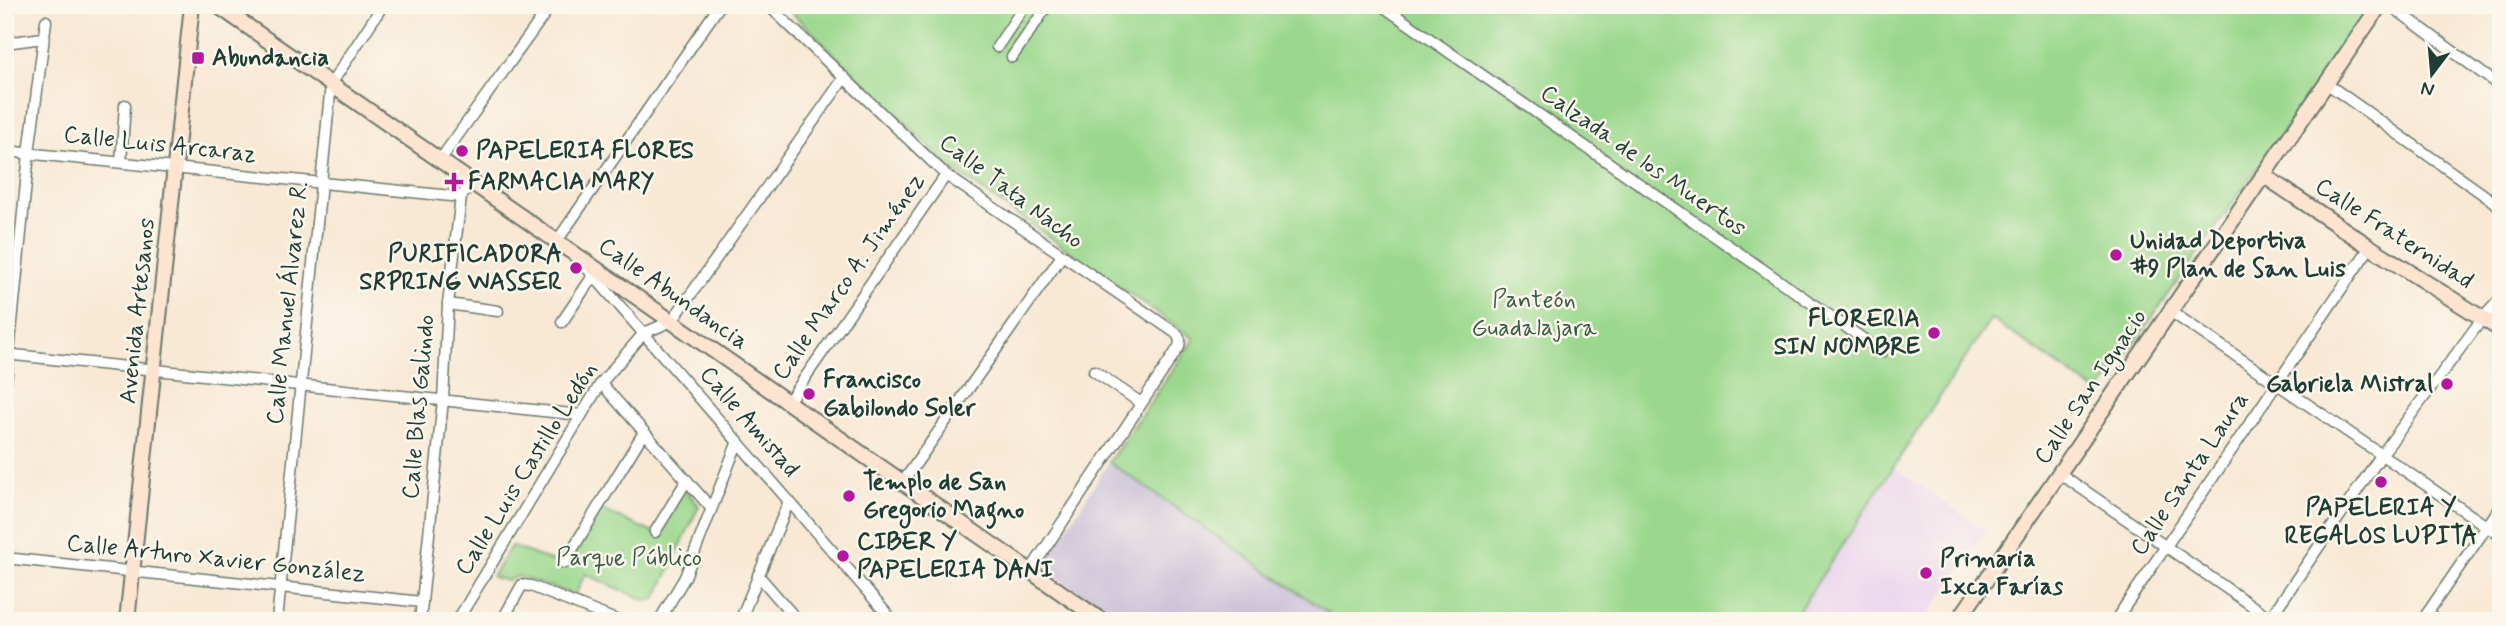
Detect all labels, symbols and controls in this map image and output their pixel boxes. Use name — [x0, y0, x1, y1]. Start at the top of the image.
north arrow — [2398, 38, 2468, 108]
place label: Abundancia — [212, 43, 329, 74]
marker: Abundancia — [190, 50, 206, 66]
text: N — [2418, 75, 2437, 103]
street label: Calzada de los Muertos — [1534, 78, 1752, 244]
street label: Calle Luis Arcaraz — [62, 119, 258, 171]
street label: Calle Tata Nacho — [933, 128, 1089, 256]
place label: PAPELERIA FLORES — [476, 136, 694, 167]
marker: PAPELERIA FLORES — [454, 143, 470, 159]
place label: FARMACIA MARY — [468, 167, 655, 198]
street label: Calle Marco A. Jiménez — [766, 167, 932, 387]
street label: Calle Fraternidad — [2309, 171, 2479, 297]
marker: FARMACIA MARY — [446, 174, 462, 190]
street label: Calle Manuel Álvarez R. — [259, 180, 316, 426]
street label: Avenida Artesanos — [113, 216, 163, 405]
place label: Unidad Deportiva #9 Plan de San Luis — [2129, 226, 2346, 285]
street label: Calle Abundancia — [592, 231, 754, 357]
place label: PURIFICADORA SRPRING WASSER — [359, 239, 562, 298]
marker: Unidad Deportiva #9 Plan de San Luis — [2108, 247, 2124, 263]
marker: PURIFICADORA SRPRING WASSER — [568, 260, 584, 276]
park label: Panteón Guadalajara — [1471, 285, 1597, 344]
street label: Calle San Ignacio — [2027, 303, 2156, 472]
place label: FLORERIA SIN NOMBRE — [1774, 304, 1920, 363]
street label: Calle Blas Galindo — [395, 313, 443, 501]
marker: FLORERIA SIN NOMBRE — [1926, 325, 1942, 341]
street label: Calle Luis Castillo Ledón — [449, 357, 605, 581]
street label: Calle Amistad — [692, 360, 806, 484]
place label: Francisco Gabilondo Soler — [823, 365, 976, 424]
place label: Gabriela Mistral — [2266, 369, 2433, 400]
marker: Gabriela Mistral — [2439, 376, 2455, 392]
marker: Francisco Gabilondo Soler — [801, 386, 817, 402]
street label: Calle Santa Laura — [2124, 386, 2256, 562]
place label: Templo de San Gregorio Magno — [863, 467, 1024, 529]
marker: PAPELERIA Y REGALOS LUPITA — [2373, 474, 2389, 490]
marker: Templo de San Gregorio Magno — [841, 488, 857, 504]
place label: PAPELERIA Y REGALOS LUPITA — [2285, 493, 2477, 552]
place label: CIBER Y PAPELERIA DANI — [857, 527, 1053, 586]
street label: Calle Arturo Xavier González — [65, 528, 367, 590]
park label: Parque Público — [556, 543, 702, 574]
place label: Primaria Ixca Farías — [1940, 544, 2064, 603]
marker: CIBER Y PAPELERIA DANI — [835, 548, 851, 564]
marker: Primaria Ixca Farías — [1918, 565, 1934, 581]

